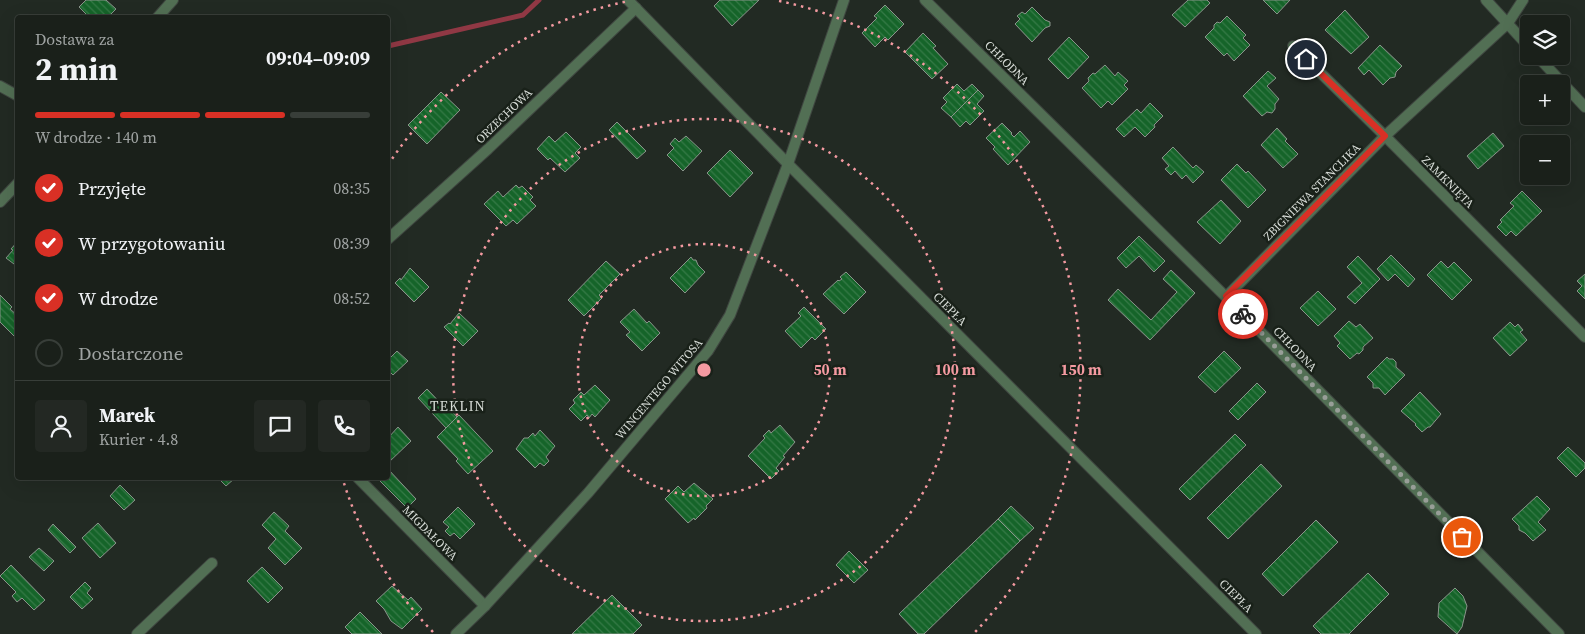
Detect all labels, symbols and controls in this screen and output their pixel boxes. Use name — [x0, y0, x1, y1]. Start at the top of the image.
map controls — [1520, 15, 1570, 185]
button: layers — [1520, 15, 1570, 65]
text: Dostawa za — [35, 28, 114, 50]
street label: CHŁODNA — [981, 37, 1033, 89]
pin — [1285, 38, 1327, 80]
text: 09:04–09:09 — [266, 45, 370, 71]
icon: home — [1292, 45, 1320, 73]
text: 2 min — [35, 47, 118, 91]
button: + — [1520, 75, 1570, 125]
street label: ORZECHOWA — [472, 85, 536, 147]
text: W drodze · 140 m — [35, 126, 157, 148]
button: − — [1520, 135, 1570, 185]
street label: ZBIGNIEWA STANCLIKA — [1260, 140, 1364, 244]
street label: ZAMKNIĘTA — [1418, 152, 1478, 212]
icon: check — [35, 174, 63, 202]
text: Przyjęte — [78, 175, 146, 201]
text: 08:35 — [333, 177, 370, 199]
icon: check — [35, 229, 63, 257]
text: W przygotowaniu — [78, 230, 226, 256]
text: 08:39 — [333, 232, 370, 254]
icon: check — [35, 284, 63, 312]
text: W drodze — [78, 285, 158, 311]
text: 08:52 — [333, 287, 370, 309]
street label: CIEPŁA — [930, 289, 970, 329]
courier — [1218, 289, 1268, 339]
icon: bike — [1229, 300, 1257, 328]
street label: CHŁODNA — [1270, 323, 1320, 375]
street label: WINCENTEGO WITOSA — [612, 335, 706, 443]
text: Dostarczone — [78, 340, 183, 366]
text: 50 m — [813, 359, 847, 380]
text: 100 m — [934, 359, 976, 380]
text: 150 m — [1060, 359, 1102, 380]
centre of rings — [695, 361, 713, 379]
district label: TEKLIN — [430, 396, 486, 416]
button: person — [35, 400, 87, 452]
button: chat — [254, 400, 306, 452]
button: phone — [318, 400, 370, 452]
text: Marek — [99, 402, 155, 428]
text: Kurier · 4.8 — [99, 428, 178, 450]
street label: MIGDAŁOWA — [399, 502, 461, 564]
pin — [1441, 516, 1483, 558]
icon: bag — [1448, 523, 1476, 551]
street label: CIEPŁA — [1216, 576, 1256, 616]

